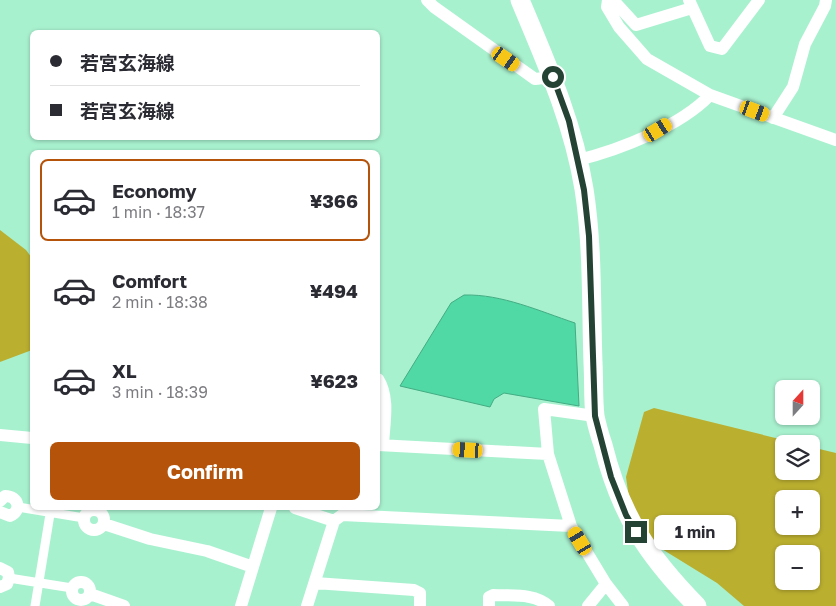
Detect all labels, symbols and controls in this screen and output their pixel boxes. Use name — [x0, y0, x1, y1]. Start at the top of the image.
car — [489, 44, 522, 74]
text: 若宮玄海線 — [80, 51, 175, 74]
route start — [542, 66, 564, 88]
text: 若宮玄海線 — [80, 99, 175, 122]
car — [738, 99, 771, 123]
car — [641, 116, 674, 144]
icon: car — [52, 178, 97, 223]
text: Economy — [112, 179, 197, 202]
text: ¥366 — [310, 189, 358, 212]
text: 1 min · 18:37 — [112, 202, 205, 222]
icon: car — [52, 268, 97, 313]
text: Comfort — [112, 269, 187, 292]
text: ¥494 — [310, 279, 358, 302]
text: 2 min · 18:38 — [112, 292, 208, 312]
icon: car — [52, 358, 97, 403]
text: XL — [112, 359, 137, 382]
text: ¥623 — [310, 369, 358, 392]
north arrow — [775, 380, 820, 425]
map controls — [775, 380, 820, 590]
text: 3 min · 18:39 — [112, 382, 208, 402]
button: layers — [775, 435, 820, 480]
button: Confirm — [50, 442, 360, 500]
car — [452, 442, 483, 458]
button: + — [775, 490, 820, 535]
callout: 1 min — [654, 514, 736, 550]
route end — [625, 521, 647, 543]
text: 1 min — [675, 522, 715, 542]
car — [565, 524, 594, 558]
button: − — [775, 545, 820, 590]

